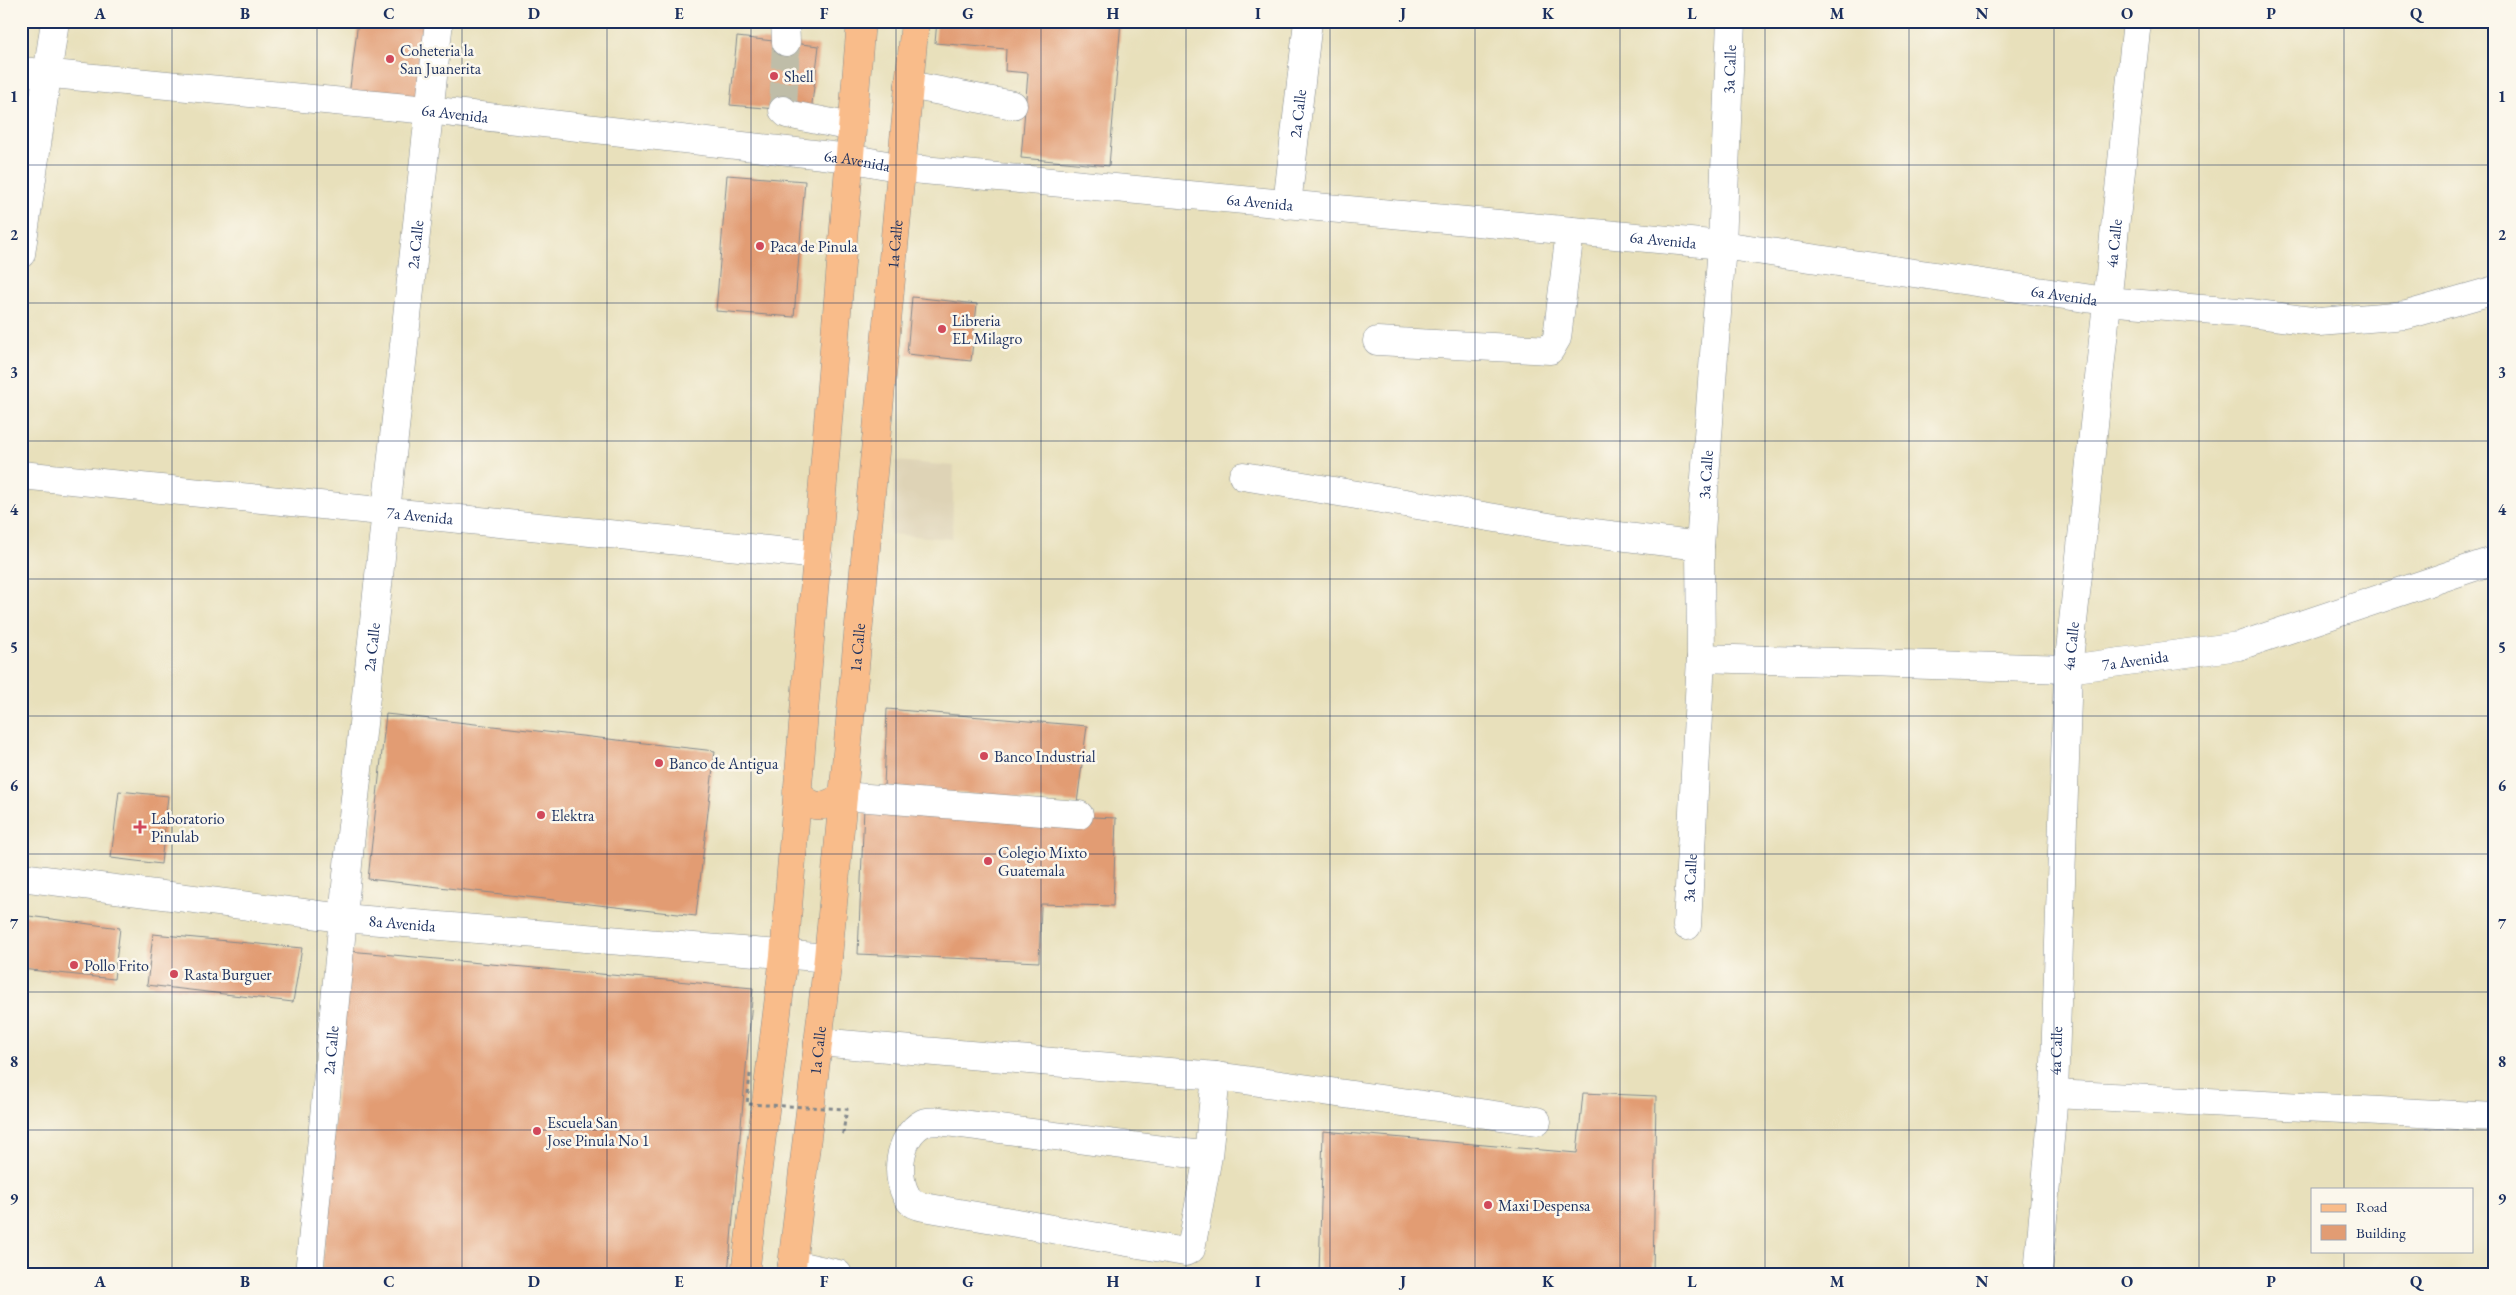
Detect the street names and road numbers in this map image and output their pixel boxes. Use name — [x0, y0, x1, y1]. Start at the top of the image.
street label: 3a Calle — [1718, 44, 1741, 94]
street label: 2a Calle — [1285, 88, 1311, 139]
street label: 6a Avenida — [421, 99, 490, 128]
street label: 6a Avenida — [823, 145, 893, 177]
street label: 6a Avenida — [1226, 189, 1295, 216]
street label: 4a Calle — [2101, 218, 2127, 269]
street label: 2a Calle — [402, 219, 428, 270]
street label: 1a Calle — [882, 219, 907, 270]
street label: 6a Avenida — [1629, 226, 1698, 254]
street label: 6a Avenida — [2030, 280, 2099, 311]
street label: 3a Calle — [1693, 449, 1718, 500]
street label: 7a Avenida — [386, 502, 455, 529]
street label: 4a Calle — [2058, 621, 2084, 672]
street label: 2a Calle — [359, 622, 385, 673]
street label: 1a Calle — [845, 622, 870, 673]
street label: 7a Avenida — [2101, 646, 2170, 675]
street label: 3a Calle — [1678, 853, 1702, 903]
street label: 8a Avenida — [368, 910, 437, 937]
street label: 2a Calle — [318, 1025, 344, 1075]
street label: 1a Calle — [804, 1025, 831, 1076]
street label: 4a Calle — [2045, 1026, 2067, 1076]

